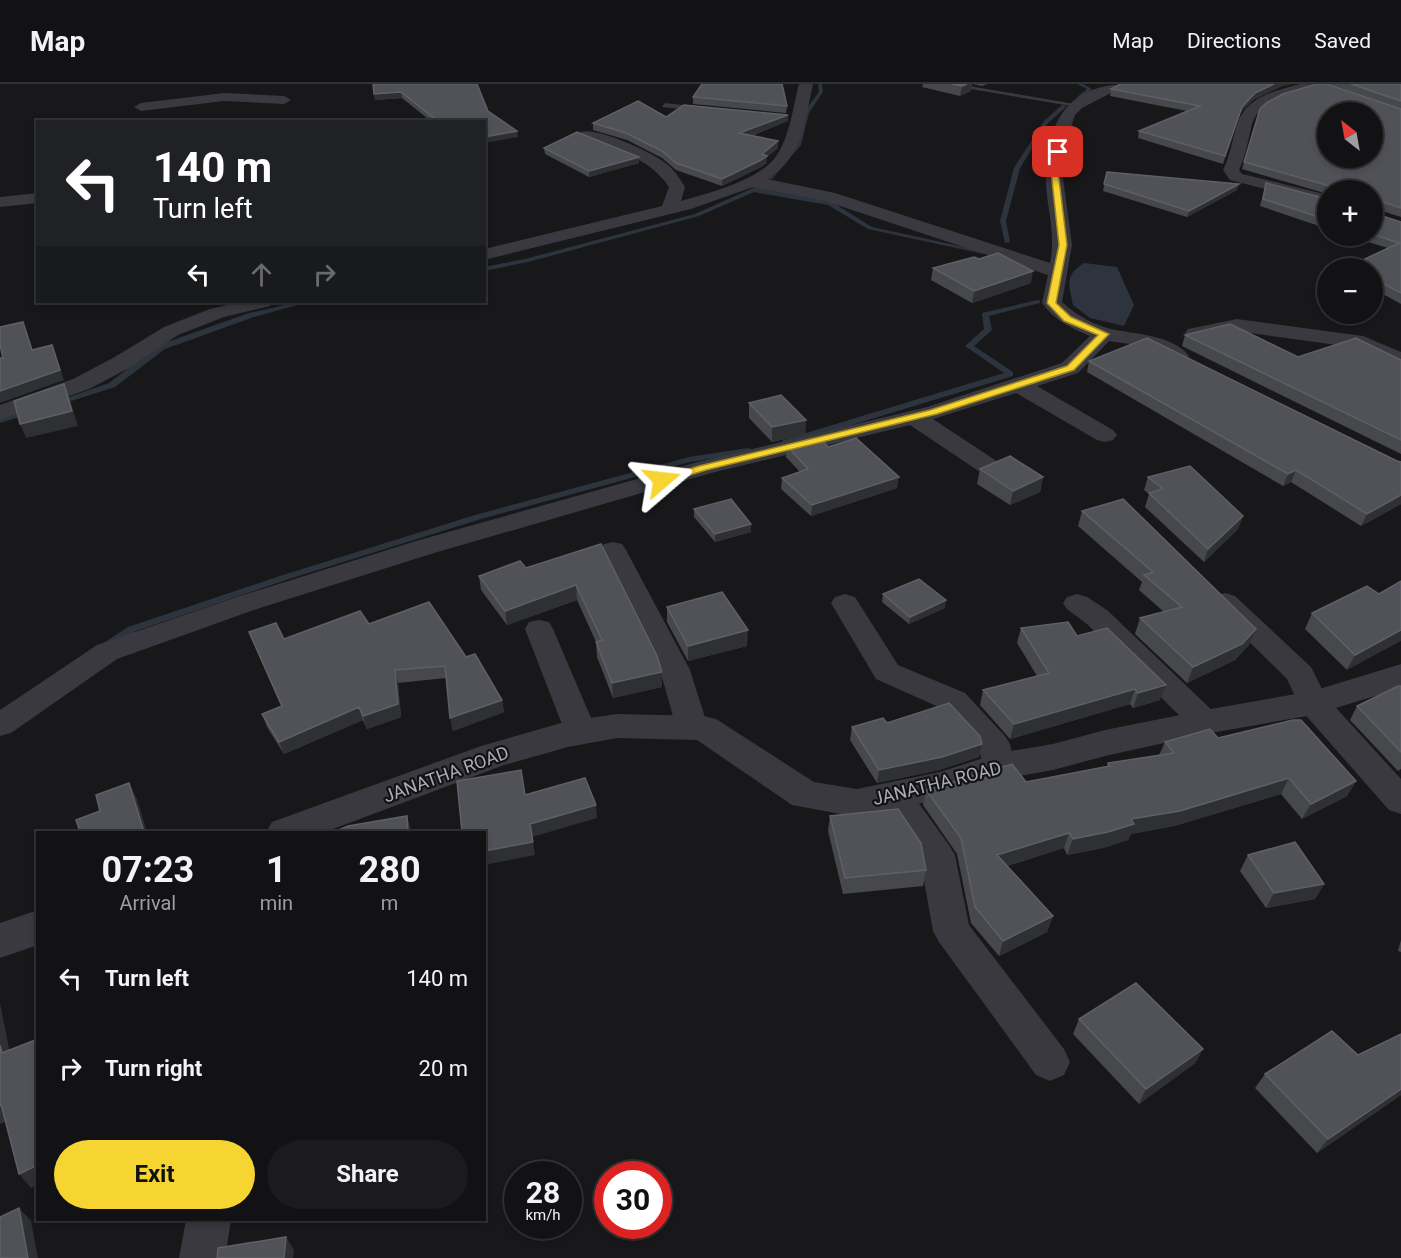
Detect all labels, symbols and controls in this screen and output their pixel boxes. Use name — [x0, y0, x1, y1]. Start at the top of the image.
text: Map — [30, 25, 85, 58]
text: Map — [1112, 29, 1154, 53]
text: Directions — [1187, 29, 1281, 53]
text: Saved — [1314, 29, 1371, 53]
north arrow — [1317, 102, 1383, 168]
map controls — [1317, 102, 1383, 324]
pin — [1032, 126, 1083, 177]
icon: arrive — [1041, 135, 1074, 168]
text: 140 m — [153, 143, 272, 192]
icon: left — [54, 144, 132, 222]
button: + — [1317, 180, 1383, 246]
text: Turn left — [153, 193, 253, 225]
icon: left — [182, 258, 215, 291]
icon: ahead — [245, 258, 278, 291]
icon: right — [308, 258, 341, 291]
button: − — [1317, 258, 1383, 324]
position arrow — [630, 448, 694, 512]
street label: JANATHA ROAD — [380, 742, 512, 806]
street label: JANATHA ROAD — [870, 757, 1004, 809]
text: 07:23 — [101, 849, 194, 891]
text: 1 — [266, 849, 287, 891]
text: 280 — [359, 849, 421, 891]
text: Arrival — [119, 891, 176, 915]
text: min — [260, 891, 293, 915]
text: m — [381, 891, 398, 915]
icon: left — [54, 962, 87, 995]
text: Turn left — [105, 966, 189, 991]
text: 140 m — [406, 966, 468, 991]
icon: right — [54, 1052, 87, 1085]
text: Turn right — [105, 1056, 202, 1081]
text: 20 m — [419, 1056, 468, 1081]
button: Exit — [54, 1140, 255, 1209]
button: Share — [267, 1140, 468, 1209]
speed limit sign: 30 — [594, 1161, 672, 1239]
text: 28 — [526, 1175, 560, 1210]
text: km/h — [525, 1206, 561, 1224]

